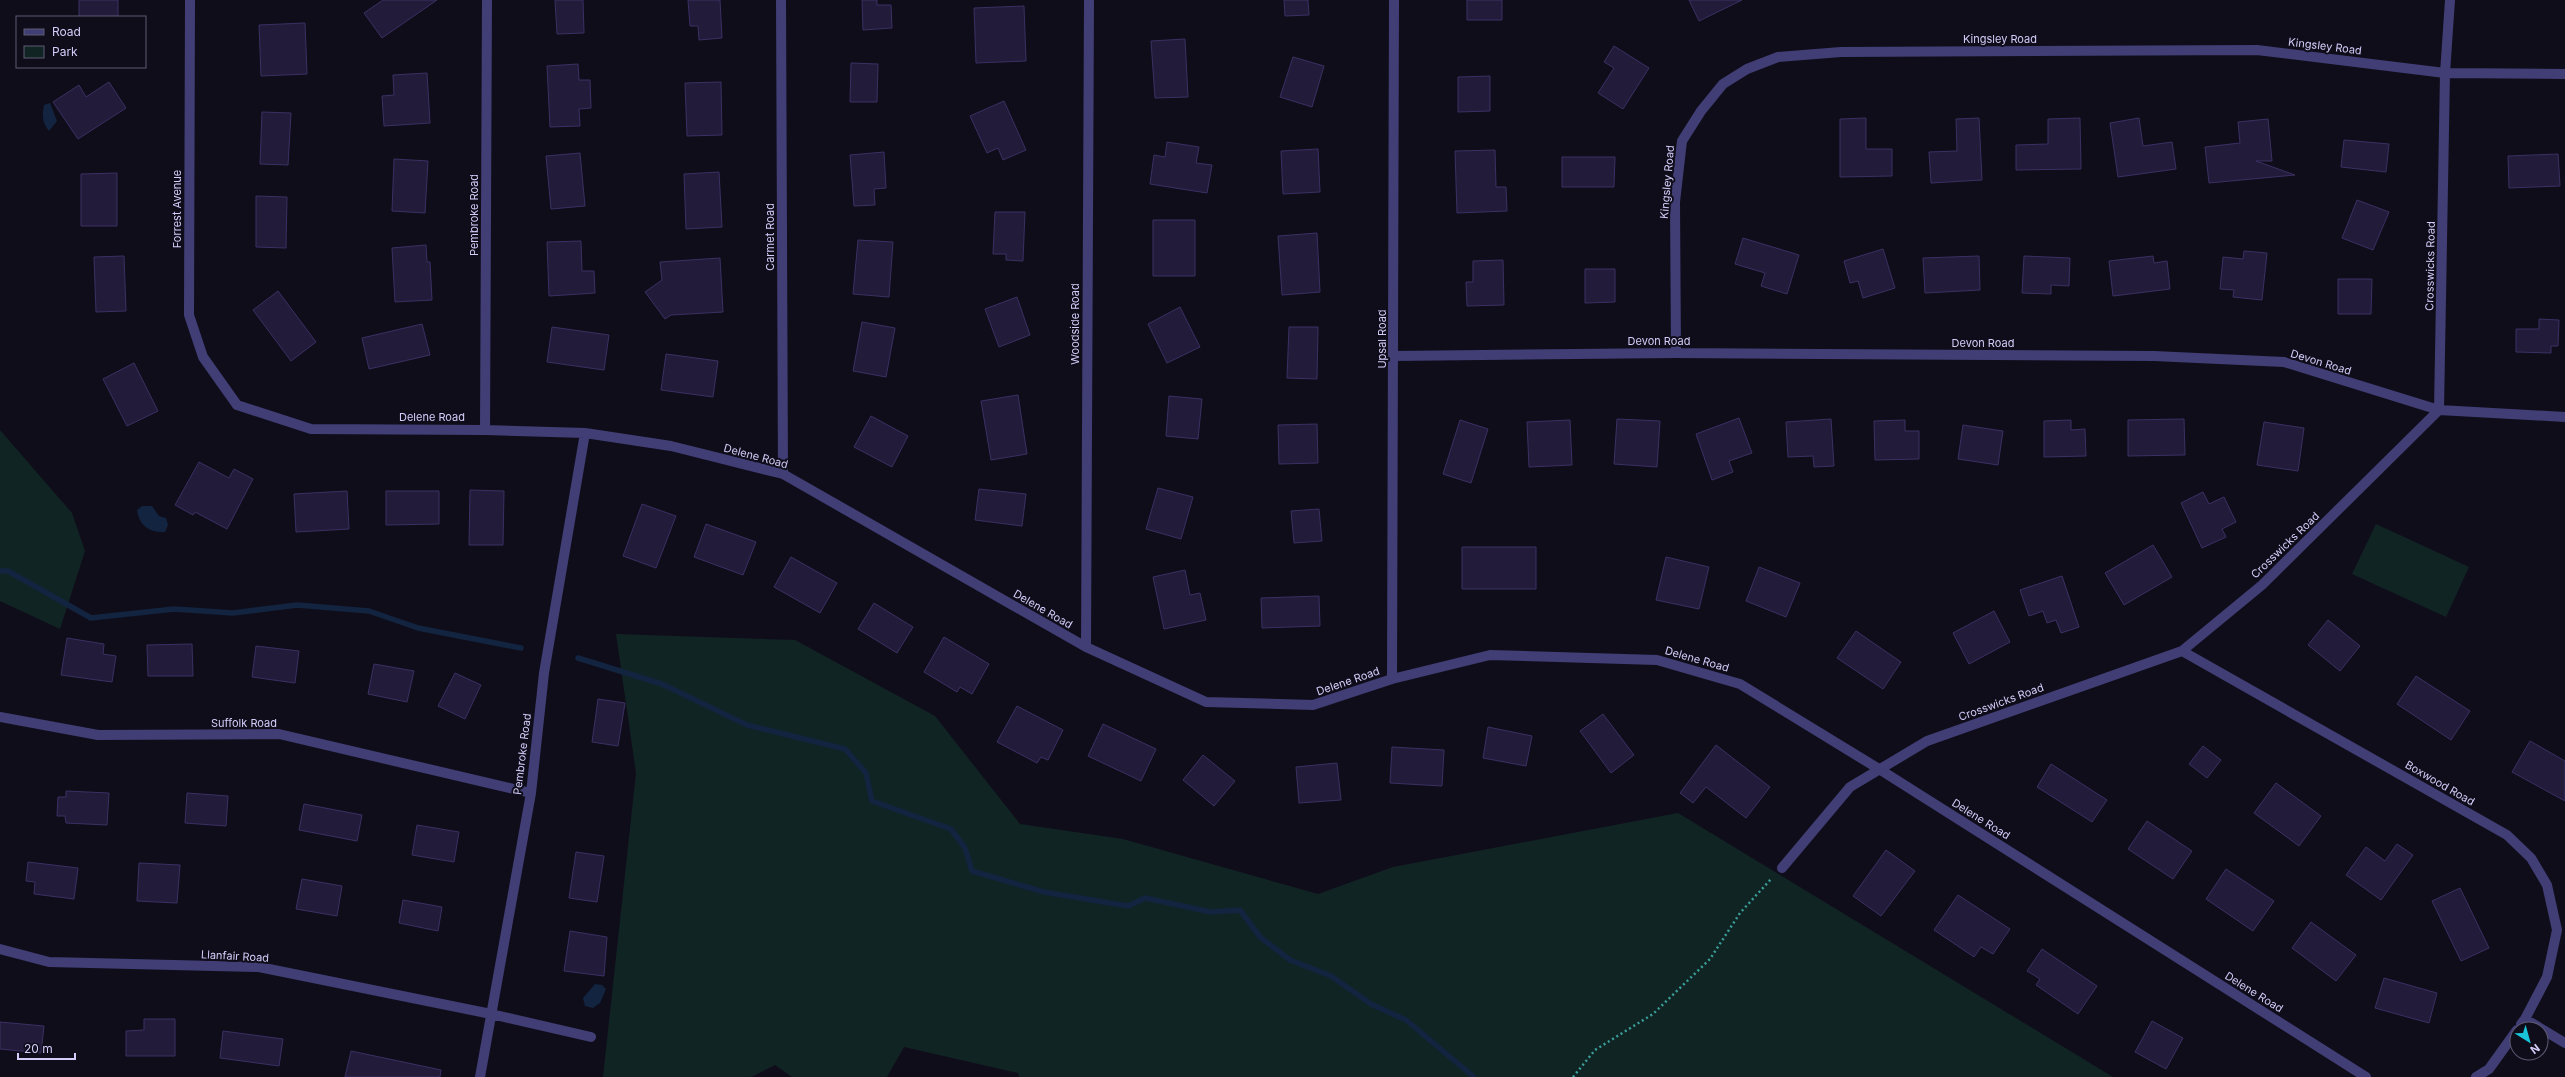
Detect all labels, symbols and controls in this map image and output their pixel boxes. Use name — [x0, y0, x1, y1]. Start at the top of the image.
legend — [16, 16, 146, 68]
text: Road — [52, 24, 81, 39]
street label: Kingsley Road — [1963, 32, 2037, 46]
street label: Kingsley Road — [2287, 35, 2363, 57]
text: Park — [52, 44, 78, 59]
street label: Kingsley Road — [1657, 145, 1677, 219]
street label: Forrest Avenue — [170, 170, 184, 248]
street label: Pembroke Road — [467, 174, 481, 256]
street label: Carmet Road — [763, 203, 777, 271]
street label: Crosswicks Road — [2422, 221, 2438, 311]
street label: Woodside Road — [1068, 283, 1082, 365]
street label: Upsal Road — [1375, 309, 1389, 369]
street label: Devon Road — [1628, 334, 1690, 348]
street label: Devon Road — [1952, 336, 2014, 350]
street label: Devon Road — [2289, 346, 2353, 378]
street label: Delene Road — [399, 410, 465, 424]
street label: Delene Road — [722, 441, 790, 471]
street label: Crosswicks Road — [2248, 509, 2322, 581]
street label: Delene Road — [1011, 586, 1075, 632]
street label: Delene Road — [1663, 643, 1731, 675]
street label: Delene Road — [1315, 664, 1381, 698]
street label: Crosswicks Road — [1956, 680, 2046, 724]
street label: Pembroke Road — [510, 712, 534, 796]
street label: Suffolk Road — [211, 716, 277, 730]
street label: Boxwood Road — [2403, 757, 2477, 809]
street label: Delene Road — [1949, 796, 2013, 842]
street label: Llanfair Road — [201, 947, 269, 965]
street label: Delene Road — [2222, 969, 2286, 1015]
north arrow — [2509, 1021, 2549, 1061]
scale bar — [18, 1035, 75, 1061]
text: 20 m — [24, 1041, 53, 1056]
text: N — [2527, 1041, 2543, 1057]

